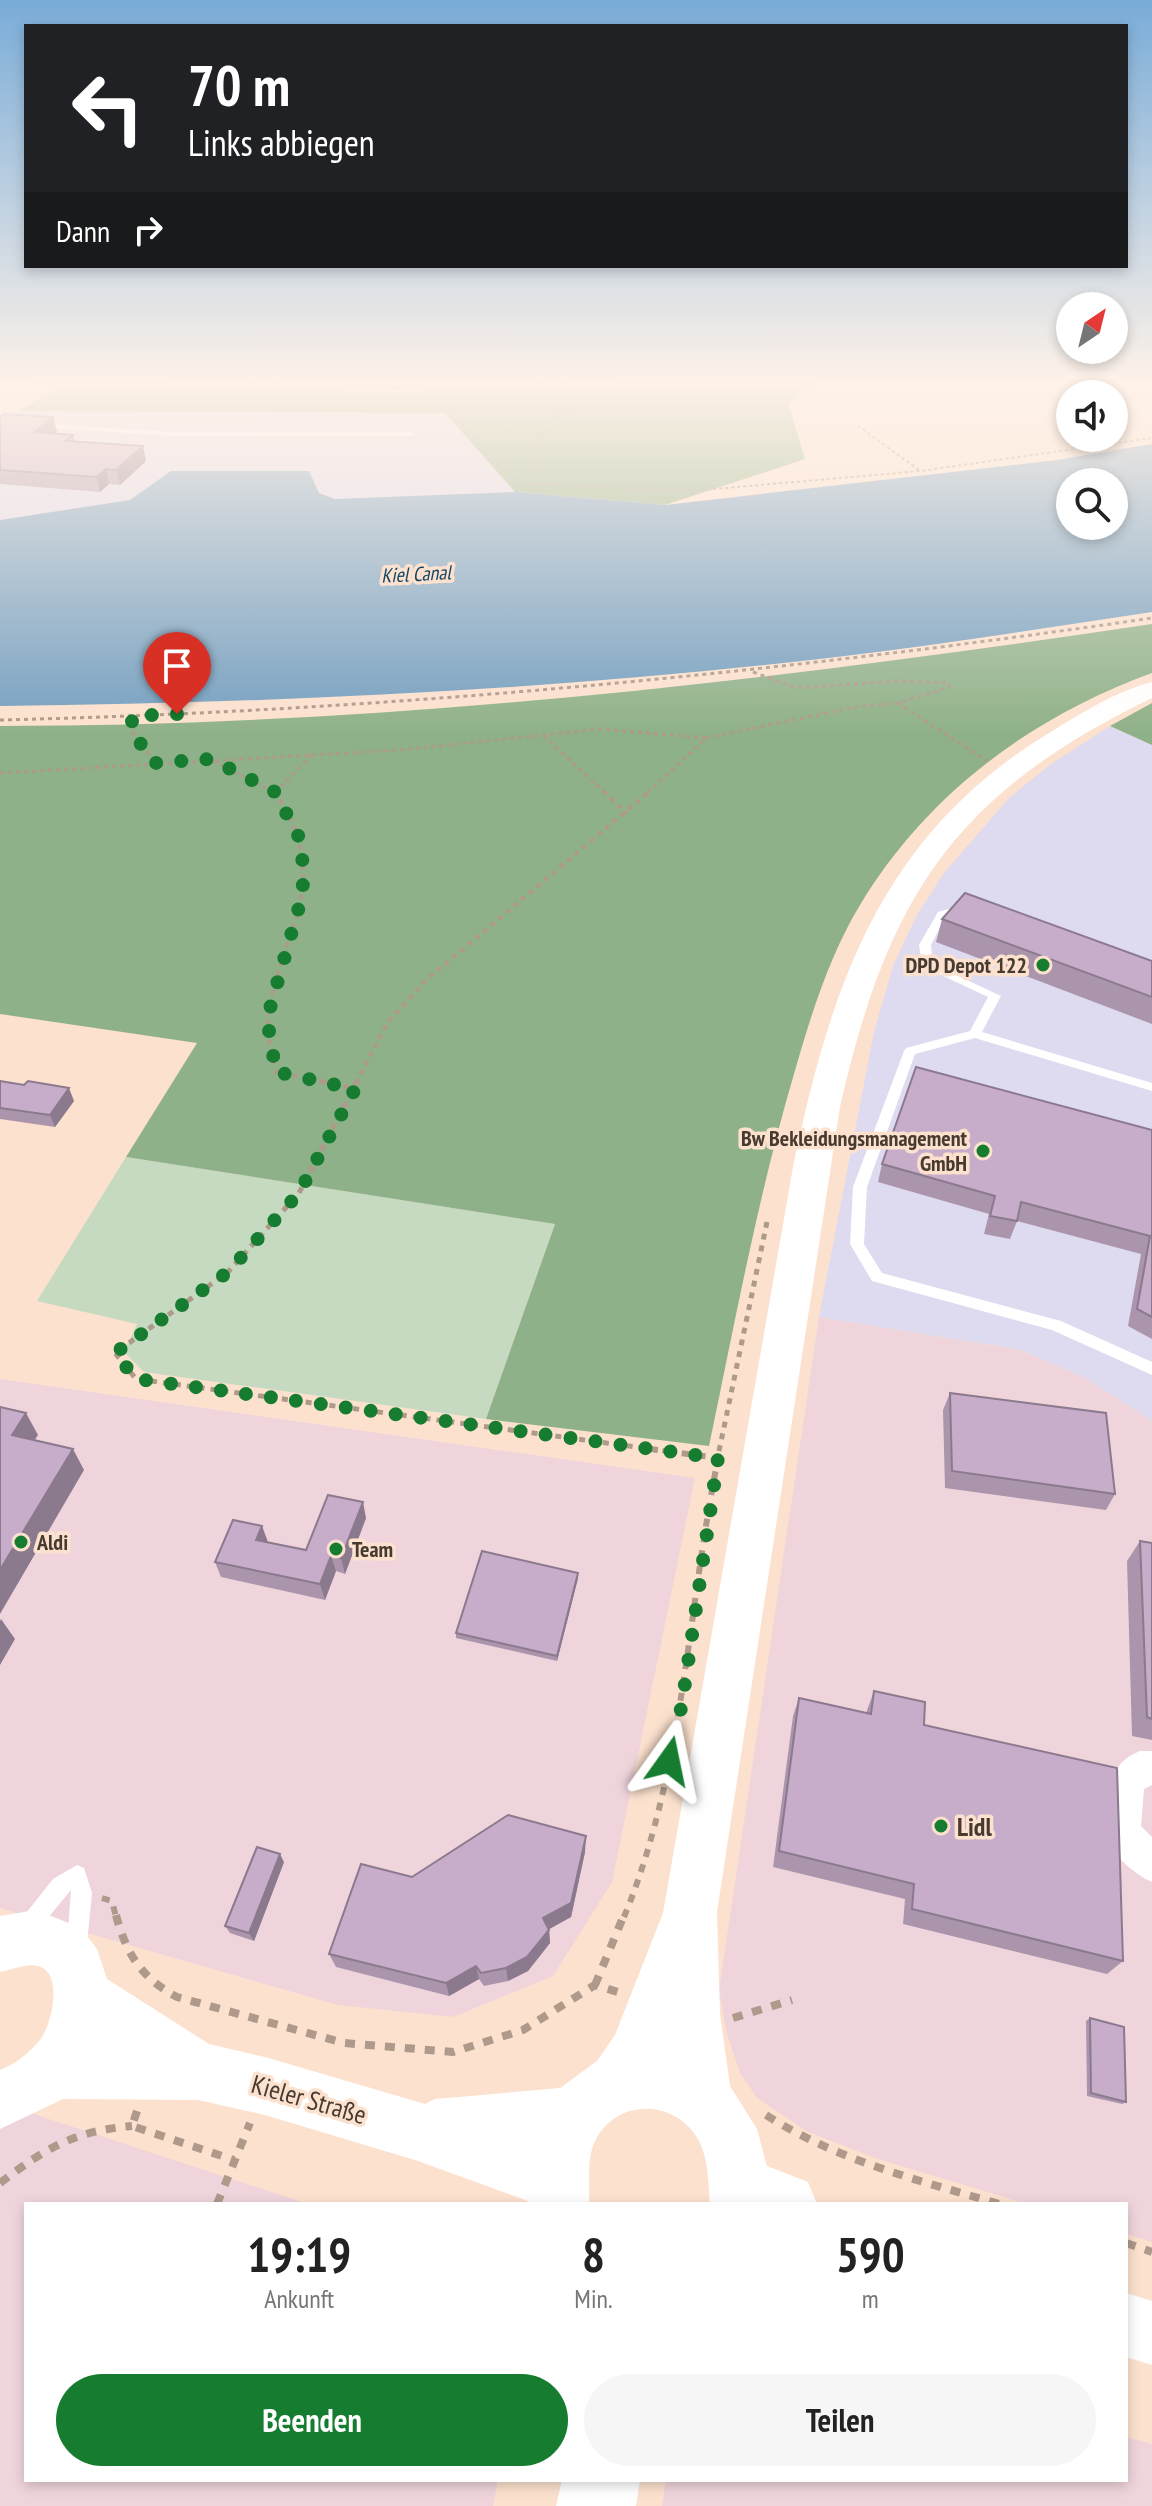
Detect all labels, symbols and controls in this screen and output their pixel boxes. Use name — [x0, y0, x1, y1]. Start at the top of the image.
text: 70 m — [188, 49, 290, 121]
icon: left — [56, 56, 160, 160]
text: Links abbiegen — [188, 119, 375, 166]
icon: right — [126, 208, 170, 252]
text: Dann — [56, 211, 110, 250]
north arrow — [1056, 292, 1128, 364]
map controls — [1056, 292, 1128, 540]
button: sound — [1056, 380, 1128, 452]
button: search — [1056, 468, 1128, 540]
water label: Kiel Canal — [381, 559, 454, 589]
pin — [143, 632, 211, 714]
icon: arrive — [155, 644, 199, 688]
place label: DPD Depot 122 — [905, 951, 1027, 979]
marker: DPD Depot 122 — [1034, 956, 1052, 974]
place label: Bw Bekleidungsmanagement GmbH — [741, 1124, 968, 1177]
marker: Bw Bekleidungsmanagement GmbH — [974, 1142, 992, 1160]
place label: Aldi — [36, 1528, 68, 1556]
marker: Aldi — [12, 1533, 30, 1551]
place label: Team — [352, 1535, 393, 1563]
marker: Team — [327, 1540, 345, 1558]
position arrow — [627, 1719, 711, 1803]
place label: Lidl — [957, 1810, 992, 1843]
marker: Lidl — [932, 1817, 950, 1835]
street label: Kieler Straße — [248, 2067, 370, 2131]
text: 19:19 — [247, 2223, 351, 2285]
text: 8 — [582, 2223, 605, 2285]
text: 590 — [836, 2223, 905, 2285]
text: Ankunft — [264, 2282, 334, 2315]
text: Min. — [574, 2282, 613, 2315]
text: m — [862, 2282, 879, 2315]
button: Beenden — [56, 2374, 568, 2466]
button: Teilen — [584, 2374, 1096, 2466]

